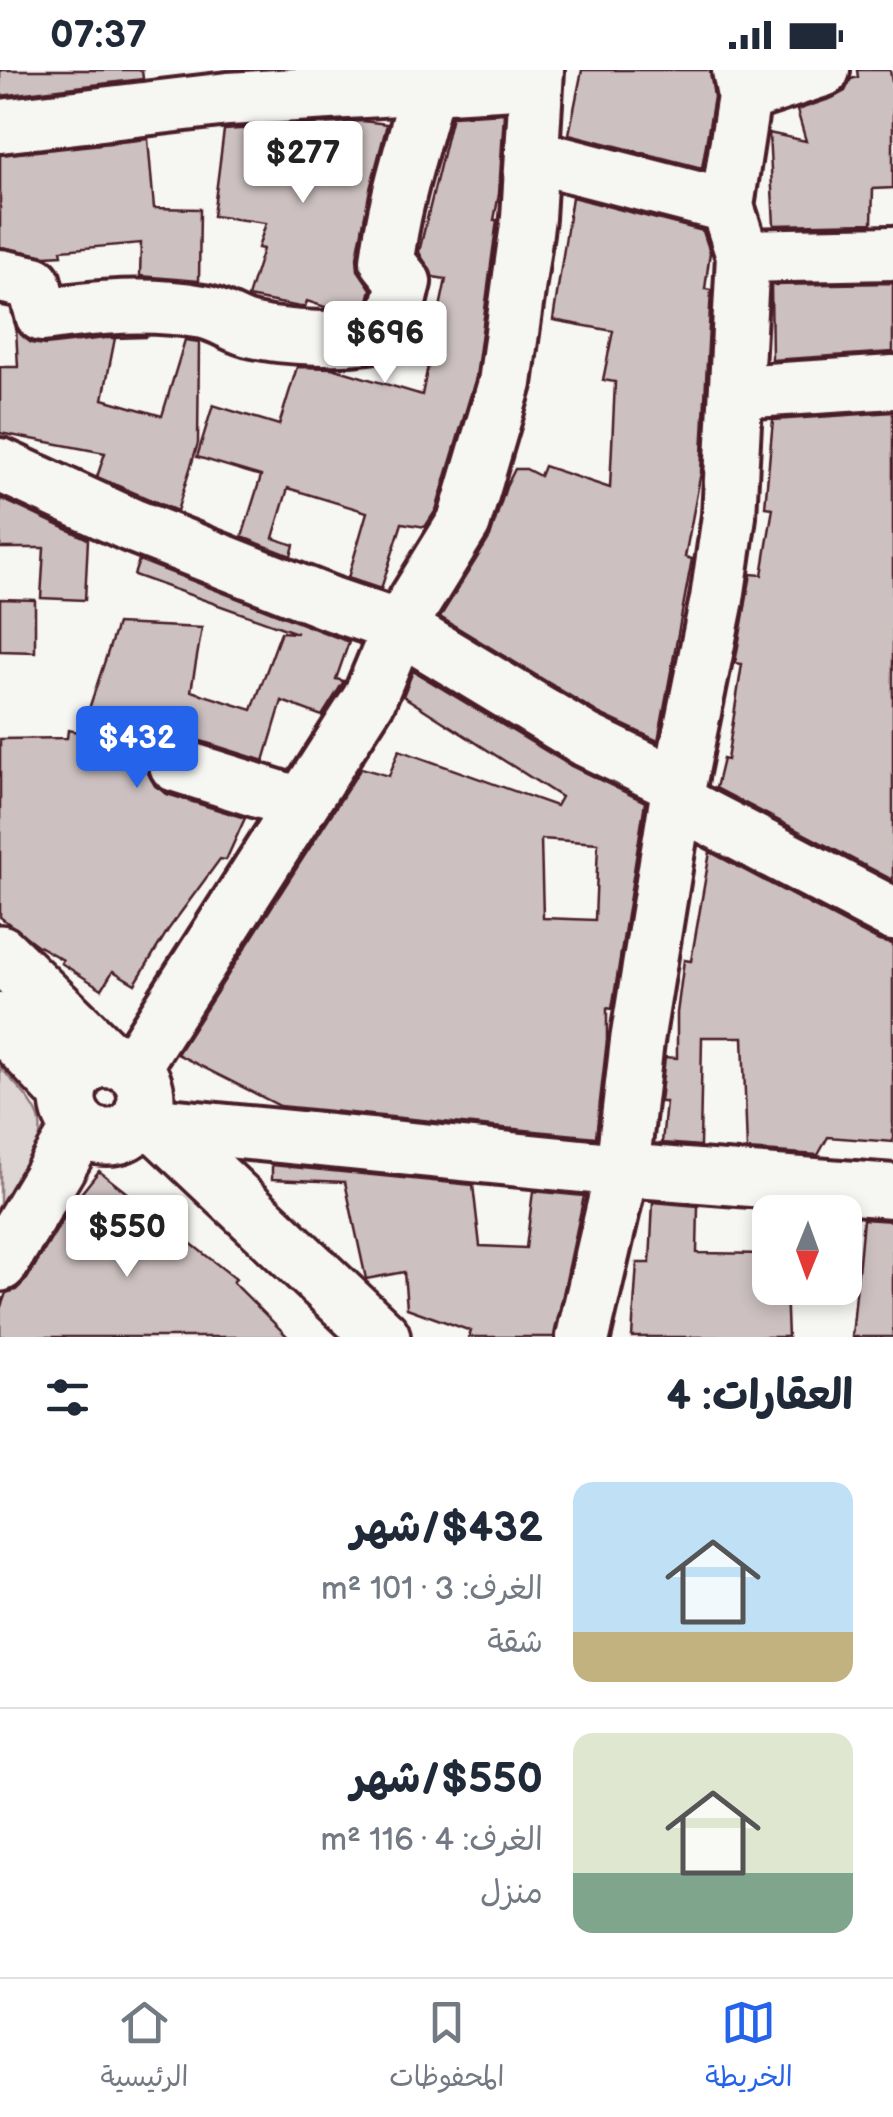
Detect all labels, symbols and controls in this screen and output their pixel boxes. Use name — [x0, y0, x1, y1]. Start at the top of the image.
text: 07:37 — [50, 13, 147, 58]
pin: $277 — [244, 121, 362, 206]
text: $277 — [266, 134, 340, 173]
pin: $696 — [326, 301, 444, 386]
text: $696 — [346, 314, 424, 353]
pin: $432 — [78, 706, 196, 791]
text: $432 — [98, 719, 176, 758]
pin: $550 — [68, 1195, 186, 1280]
north arrow — [752, 1195, 862, 1305]
map controls — [752, 1195, 862, 1305]
text: $550 — [88, 1208, 166, 1247]
icon: filters — [40, 1370, 95, 1425]
text: العقارات: 4 — [666, 1371, 853, 1422]
text: $432/شهر — [351, 1503, 543, 1554]
icon: home — [653, 1522, 773, 1642]
text: الغرف: 3 · 101 m² — [321, 1570, 543, 1609]
text: شقة — [487, 1623, 543, 1662]
text: $550/شهر — [351, 1754, 543, 1805]
icon: home — [653, 1773, 773, 1893]
text: الغرف: 4 · 116 m² — [320, 1821, 543, 1860]
text: منزل — [480, 1874, 543, 1913]
tab: الرئيسية — [100, 1995, 188, 2101]
tab: المحفوظات — [389, 1995, 504, 2101]
tab: الخريطة — [705, 1995, 793, 2101]

